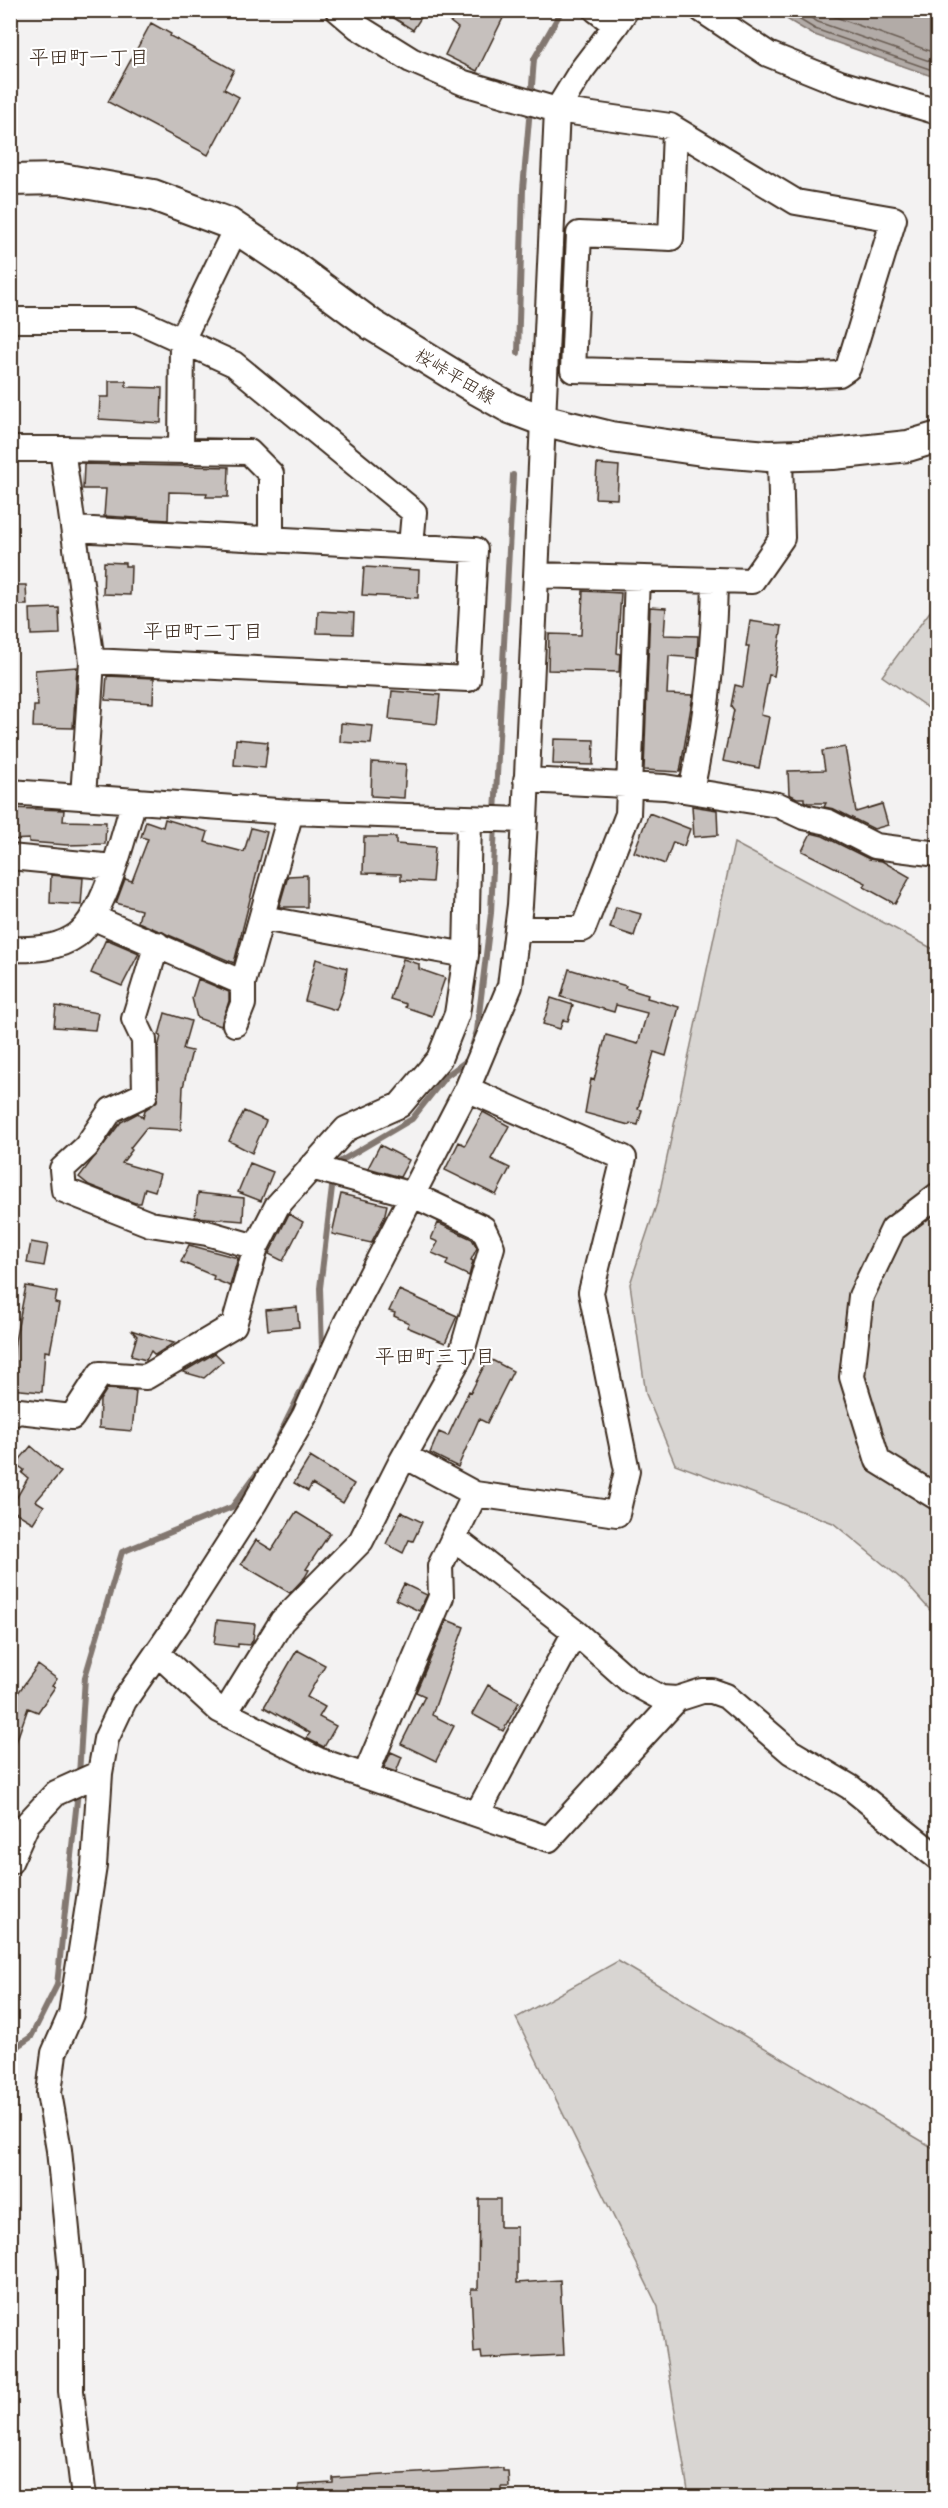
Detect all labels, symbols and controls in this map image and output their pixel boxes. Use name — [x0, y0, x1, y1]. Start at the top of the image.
district label: 平田町一丁目 — [29, 41, 149, 71]
street label: 桜峠平田線 — [410, 340, 502, 410]
district label: 平田町二丁目 — [143, 615, 263, 645]
district label: 平田町三丁目 — [375, 1340, 495, 1370]

